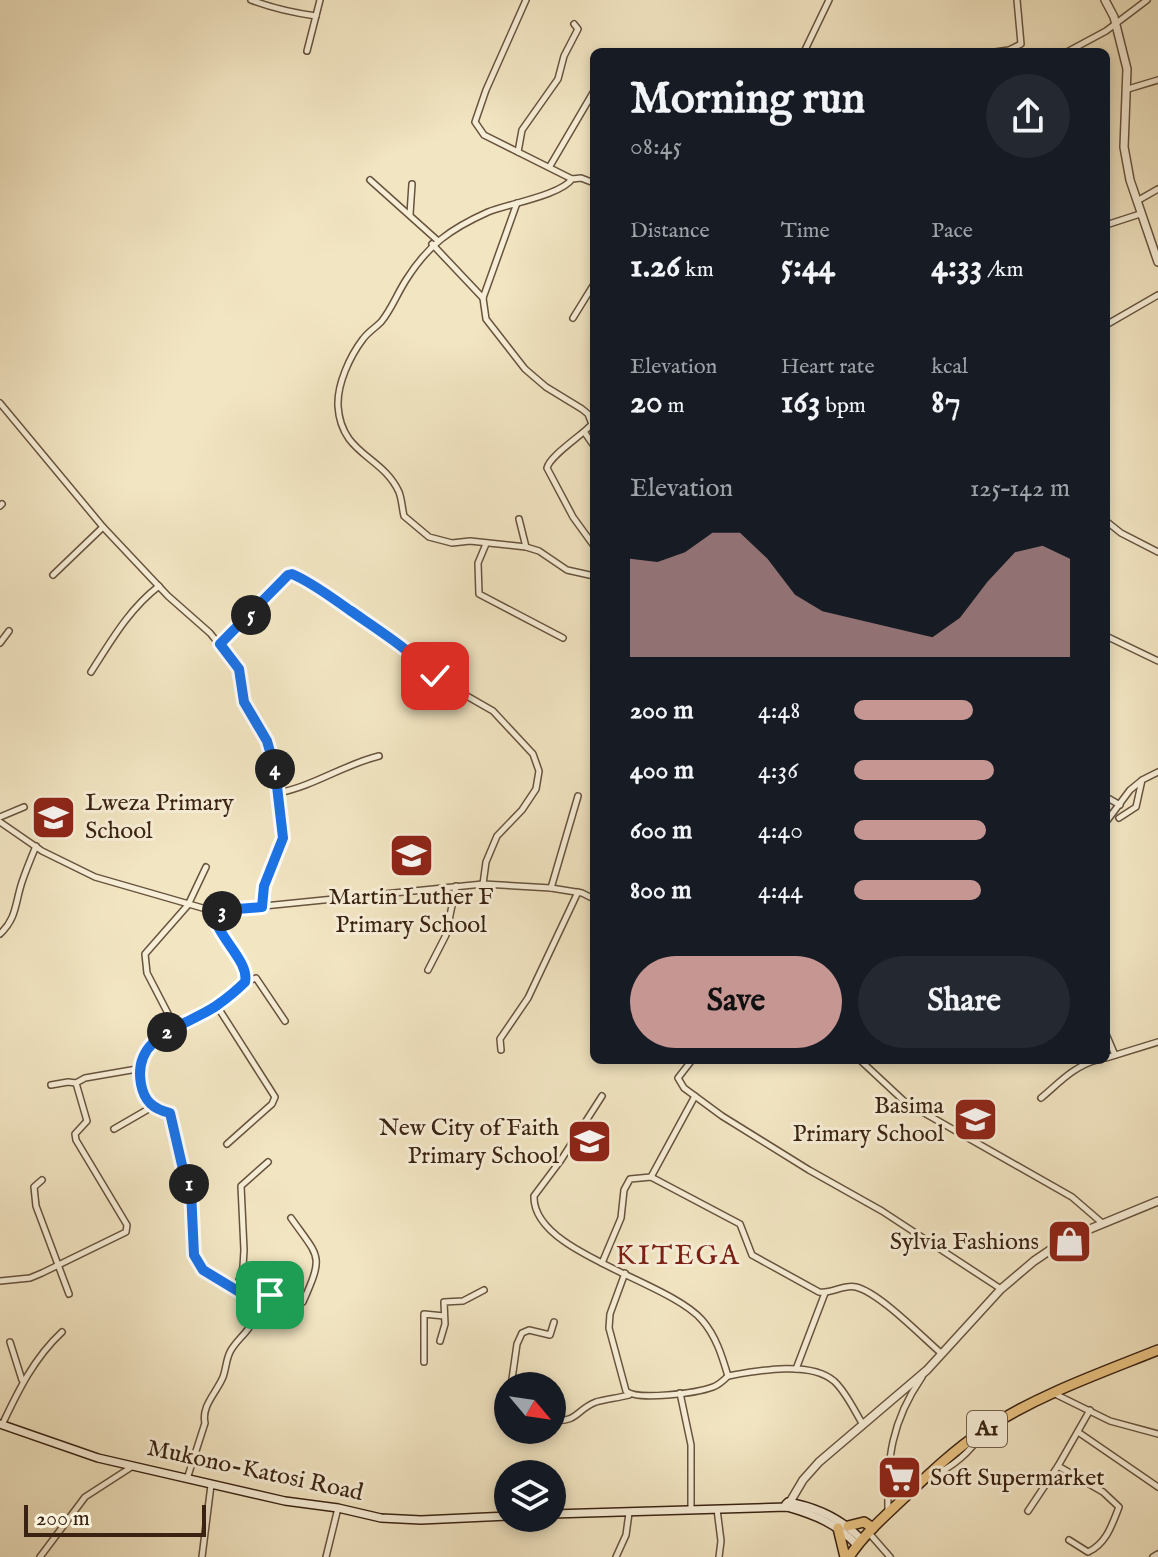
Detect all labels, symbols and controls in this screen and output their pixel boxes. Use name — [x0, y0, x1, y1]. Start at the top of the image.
text: Morning run — [630, 72, 865, 128]
button: share — [986, 74, 1070, 158]
text: 08:45 — [630, 130, 682, 163]
text: Distance — [630, 217, 710, 245]
text: Time — [781, 217, 830, 245]
text: Pace — [931, 217, 973, 245]
text: 1.26 — [630, 245, 680, 288]
text: 5:44 — [781, 245, 835, 288]
text: 4:33 — [931, 245, 982, 288]
text: km — [680, 256, 714, 284]
text: /km — [982, 256, 1023, 284]
text: Elevation — [630, 353, 717, 381]
text: Heart rate — [781, 353, 875, 381]
text: kcal — [931, 353, 968, 381]
text: 20 — [630, 381, 663, 424]
text: 163 — [781, 381, 820, 424]
text: 87 — [931, 381, 961, 424]
text: m — [663, 392, 684, 420]
text: bpm — [820, 392, 866, 420]
text: Elevation — [630, 472, 733, 505]
text: 125–142 m — [970, 472, 1070, 505]
pin: 5 — [231, 595, 271, 635]
text: 5 — [247, 601, 255, 629]
pin — [401, 642, 469, 710]
icon: check — [413, 654, 457, 698]
text: 200 m — [630, 694, 694, 727]
text: 4:48 — [758, 694, 801, 727]
pin: 4 — [255, 749, 295, 789]
text: 400 m — [630, 754, 694, 787]
text: 4:36 — [758, 754, 798, 787]
text: 4 — [270, 755, 280, 783]
place label: Lweza Primary School — [85, 788, 234, 847]
school or university icon: Lweza Primary School — [30, 793, 78, 841]
text: 600 m — [630, 814, 692, 847]
text: 4:40 — [758, 814, 803, 847]
school or university icon: Martin Luther F Primary School — [387, 831, 435, 879]
text: 800 m — [630, 874, 692, 907]
text: 4:44 — [758, 874, 803, 907]
place label: Martin Luther F Primary School — [328, 882, 494, 941]
pin: 3 — [202, 891, 242, 931]
text: 3 — [218, 897, 226, 925]
button: Save — [630, 956, 842, 1048]
button: Share — [858, 956, 1070, 1048]
pin: 2 — [147, 1012, 187, 1052]
text: 2 — [162, 1018, 172, 1046]
place label: Basima Primary School — [792, 1091, 945, 1150]
school or university icon: Basima Primary School — [951, 1096, 999, 1144]
place label: New City of Faith Primary School — [379, 1113, 559, 1172]
school or university icon: New City of Faith Primary School — [566, 1118, 614, 1166]
pin: 1 — [169, 1164, 209, 1204]
text: 1 — [185, 1170, 193, 1198]
shop icon: Sylvia Fashions — [1046, 1218, 1094, 1266]
place label: Sylvia Fashions — [890, 1227, 1039, 1258]
district label: KITEGA — [615, 1239, 741, 1274]
pin — [236, 1261, 304, 1329]
icon: arrive — [248, 1273, 292, 1317]
north arrow — [494, 1372, 566, 1444]
map controls — [494, 1372, 566, 1532]
road number: A1 — [967, 1411, 1007, 1447]
street label: Mukono-Katosi Road — [144, 1433, 366, 1509]
supermarket icon: Soft Supermarket — [875, 1454, 923, 1502]
button: layers — [494, 1460, 566, 1532]
place label: Soft Supermarket — [930, 1463, 1105, 1494]
scale bar — [24, 1501, 206, 1537]
text: 200 m — [36, 1505, 90, 1533]

